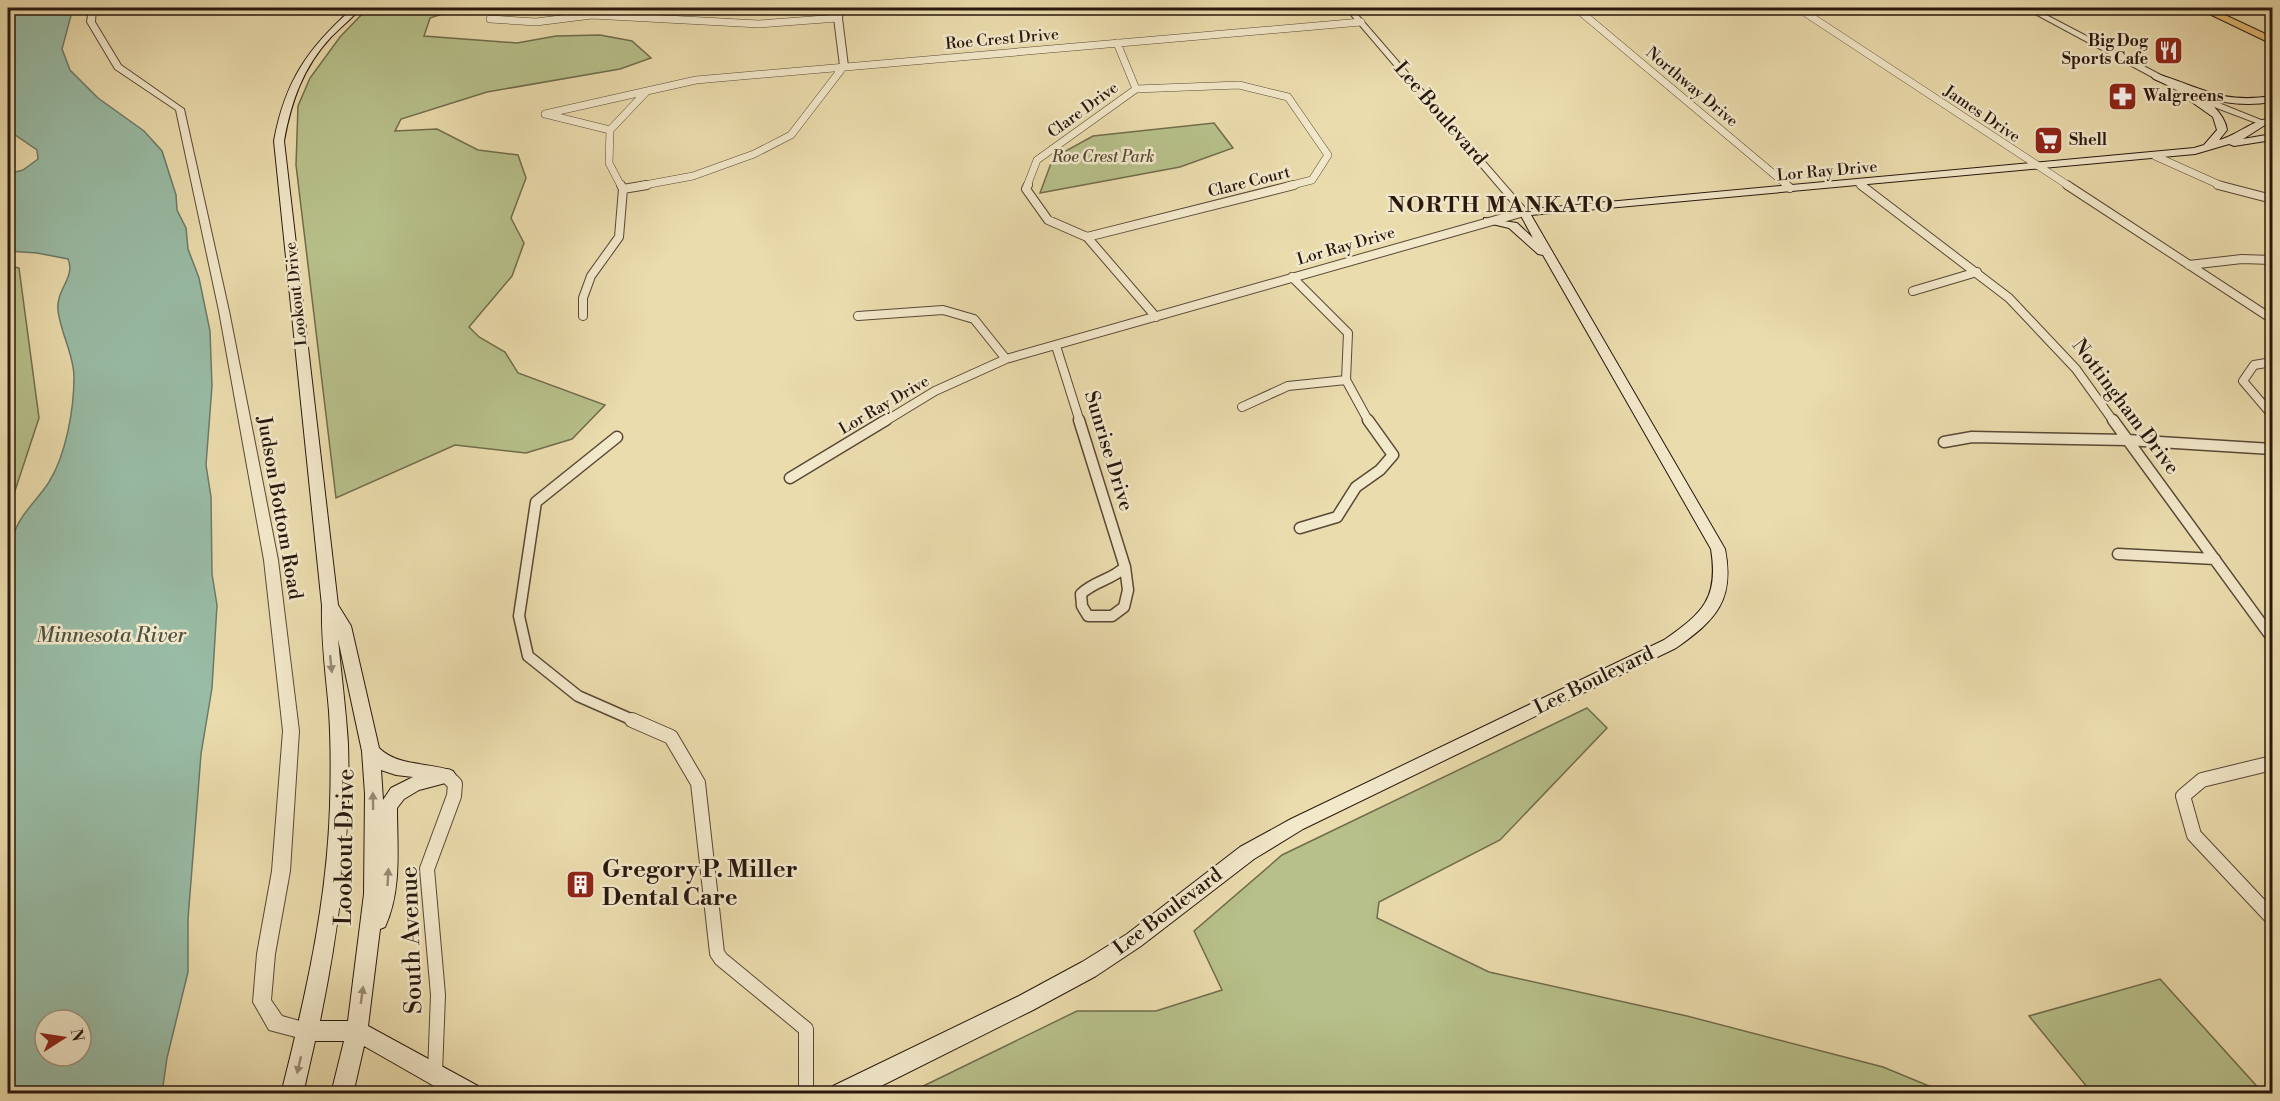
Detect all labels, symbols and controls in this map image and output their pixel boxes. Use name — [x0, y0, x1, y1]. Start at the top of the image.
street label: Roe Crest Drive — [944, 24, 1060, 54]
place label: Big Dog Sports Cafe — [2062, 31, 2149, 69]
restaurant icon: Big Dog Sports Cafe — [2153, 34, 2185, 66]
street label: Northway Drive — [1642, 43, 1742, 131]
street label: Lee Boulevard — [1388, 57, 1493, 172]
street label: Clare Drive — [1044, 78, 1122, 142]
pharmacy icon: Walgreens — [2106, 80, 2138, 112]
street label: James Drive — [1939, 81, 2024, 147]
place label: Walgreens — [2142, 86, 2224, 106]
supermarket icon: Shell — [2032, 124, 2064, 156]
place label: Shell — [2069, 130, 2108, 150]
park label: Roe Crest Park — [1051, 147, 1154, 167]
street label: Lor Ray Drive — [1776, 157, 1878, 185]
street label: Clare Court — [1206, 162, 1293, 202]
district label: NORTH MANKATO — [1388, 192, 1614, 219]
street label: Lor Ray Drive — [1295, 222, 1397, 270]
street label: Lookout Drive — [281, 241, 311, 347]
street label: Nottingham Drive — [2066, 334, 2184, 480]
street label: Lor Ray Drive — [835, 371, 933, 439]
street label: Sunrise Drive — [1078, 388, 1138, 514]
street label: Judson Bottom Road — [250, 413, 308, 602]
water label: Minnesota River — [36, 623, 187, 649]
street label: Lee Boulevard — [1530, 641, 1658, 721]
one-way arrow — [327, 654, 336, 673]
street label: Lookout Drive — [329, 768, 361, 926]
one-way arrow — [369, 791, 378, 810]
place label: Gregory P. Miller Dental Care — [602, 855, 798, 913]
street label: Lee Boulevard — [1109, 863, 1228, 961]
street label: South Avenue — [394, 865, 430, 1015]
one-way arrow — [384, 868, 393, 887]
building icon: Gregory P. Miller Dental Care — [565, 868, 597, 900]
one-way arrow — [358, 986, 367, 1005]
north arrow — [33, 1008, 93, 1068]
text: N — [66, 1027, 88, 1044]
one-way arrow — [293, 1056, 303, 1074]

